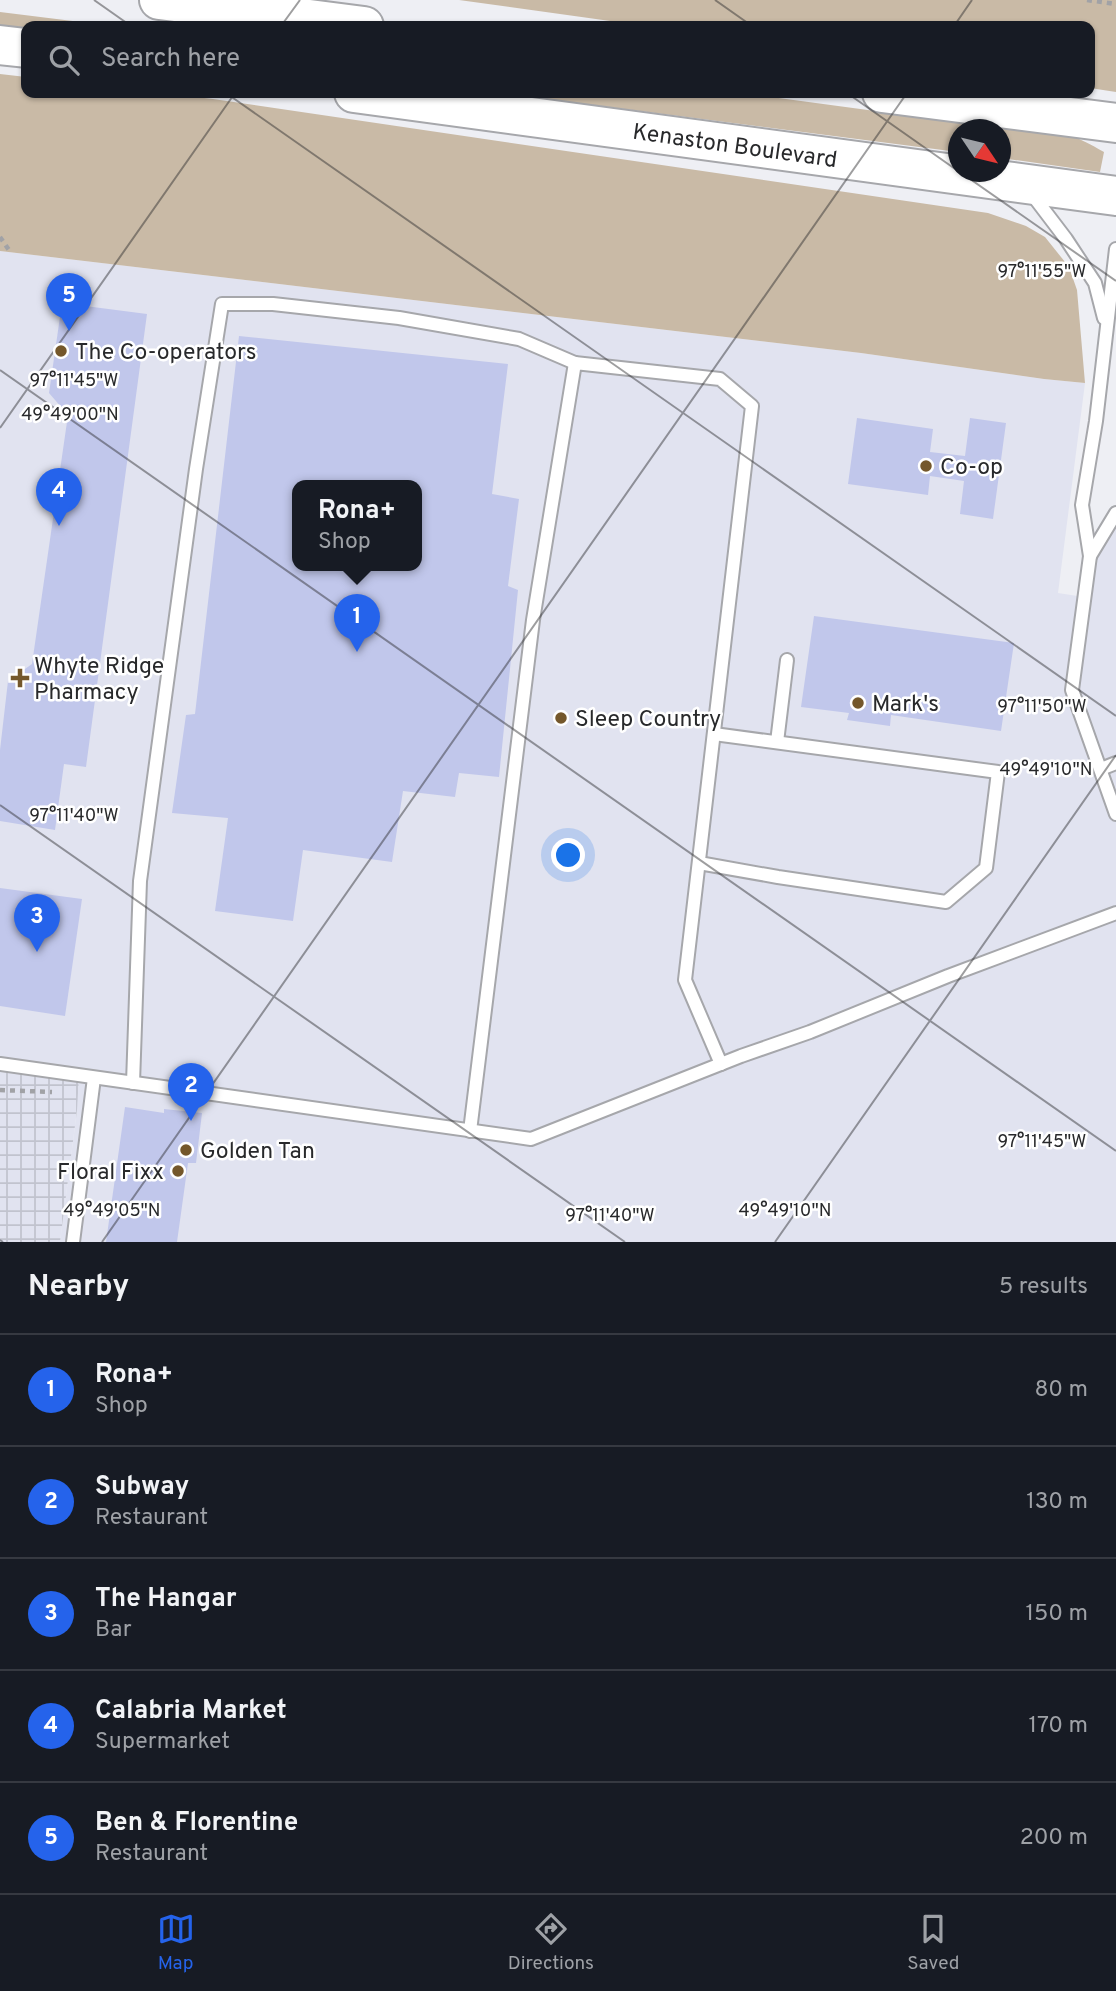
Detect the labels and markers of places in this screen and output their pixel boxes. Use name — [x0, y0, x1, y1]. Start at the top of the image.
pin: 5 — [46, 273, 92, 331]
place label: The Co-operators — [75, 339, 256, 368]
marker: The Co-operators — [53, 343, 69, 359]
place label: Co-op — [940, 454, 1003, 483]
marker: Co-op — [918, 458, 934, 474]
pin: 4 — [36, 468, 82, 526]
pin: 1 — [334, 594, 380, 652]
place label: Whyte Ridge Pharmacy — [34, 653, 164, 708]
marker: Whyte Ridge Pharmacy — [12, 670, 28, 686]
place label: Mark's — [872, 691, 939, 720]
marker: Mark's — [850, 695, 866, 711]
place label: Sleep Country — [575, 706, 721, 735]
marker: Sleep Country — [553, 710, 569, 726]
pin: 3 — [14, 894, 60, 952]
pin: 2 — [168, 1063, 214, 1121]
place label: Golden Tan — [200, 1138, 315, 1167]
marker: Golden Tan — [178, 1142, 194, 1158]
place label: Floral Fixx — [57, 1159, 164, 1188]
marker: Floral Fixx — [170, 1163, 186, 1179]

